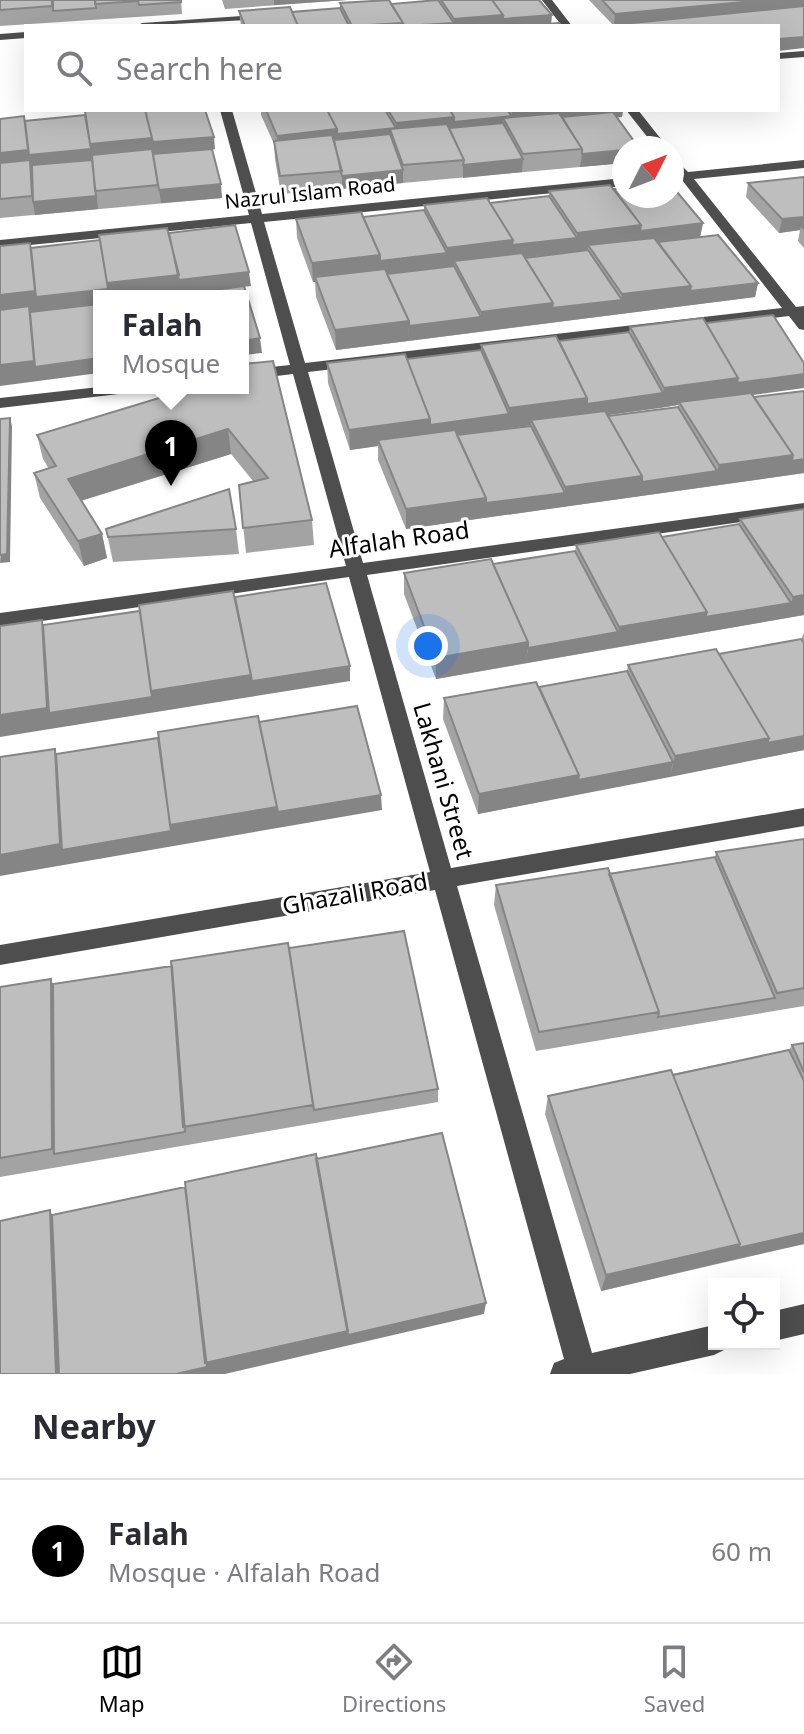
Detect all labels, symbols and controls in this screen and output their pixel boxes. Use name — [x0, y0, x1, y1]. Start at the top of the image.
search box — [24, 24, 780, 112]
icon: search — [52, 46, 96, 90]
text: Search here — [116, 48, 283, 89]
north arrow — [612, 136, 684, 208]
street label: Nazrul Islam Road — [223, 170, 397, 215]
popup — [93, 290, 249, 394]
text: Falah — [122, 304, 203, 345]
text: Mosque — [122, 345, 220, 381]
pin: 1 — [145, 420, 197, 486]
street label: Alfalah Road — [326, 512, 471, 565]
your location — [408, 626, 448, 666]
street label: Lakhani Street — [406, 698, 483, 863]
street label: Ghazali Road — [280, 864, 430, 922]
map controls — [708, 1278, 780, 1350]
button: locate — [708, 1278, 780, 1350]
text: Nearby — [32, 1403, 156, 1449]
text: Falah — [108, 1513, 189, 1554]
text: 1 — [51, 1533, 65, 1569]
text: 60 m — [711, 1533, 772, 1569]
text: Mosque · Alfalah Road — [108, 1554, 380, 1590]
tab: Map — [99, 1640, 145, 1718]
tab: Directions — [342, 1640, 446, 1718]
tab: Saved — [644, 1640, 705, 1718]

